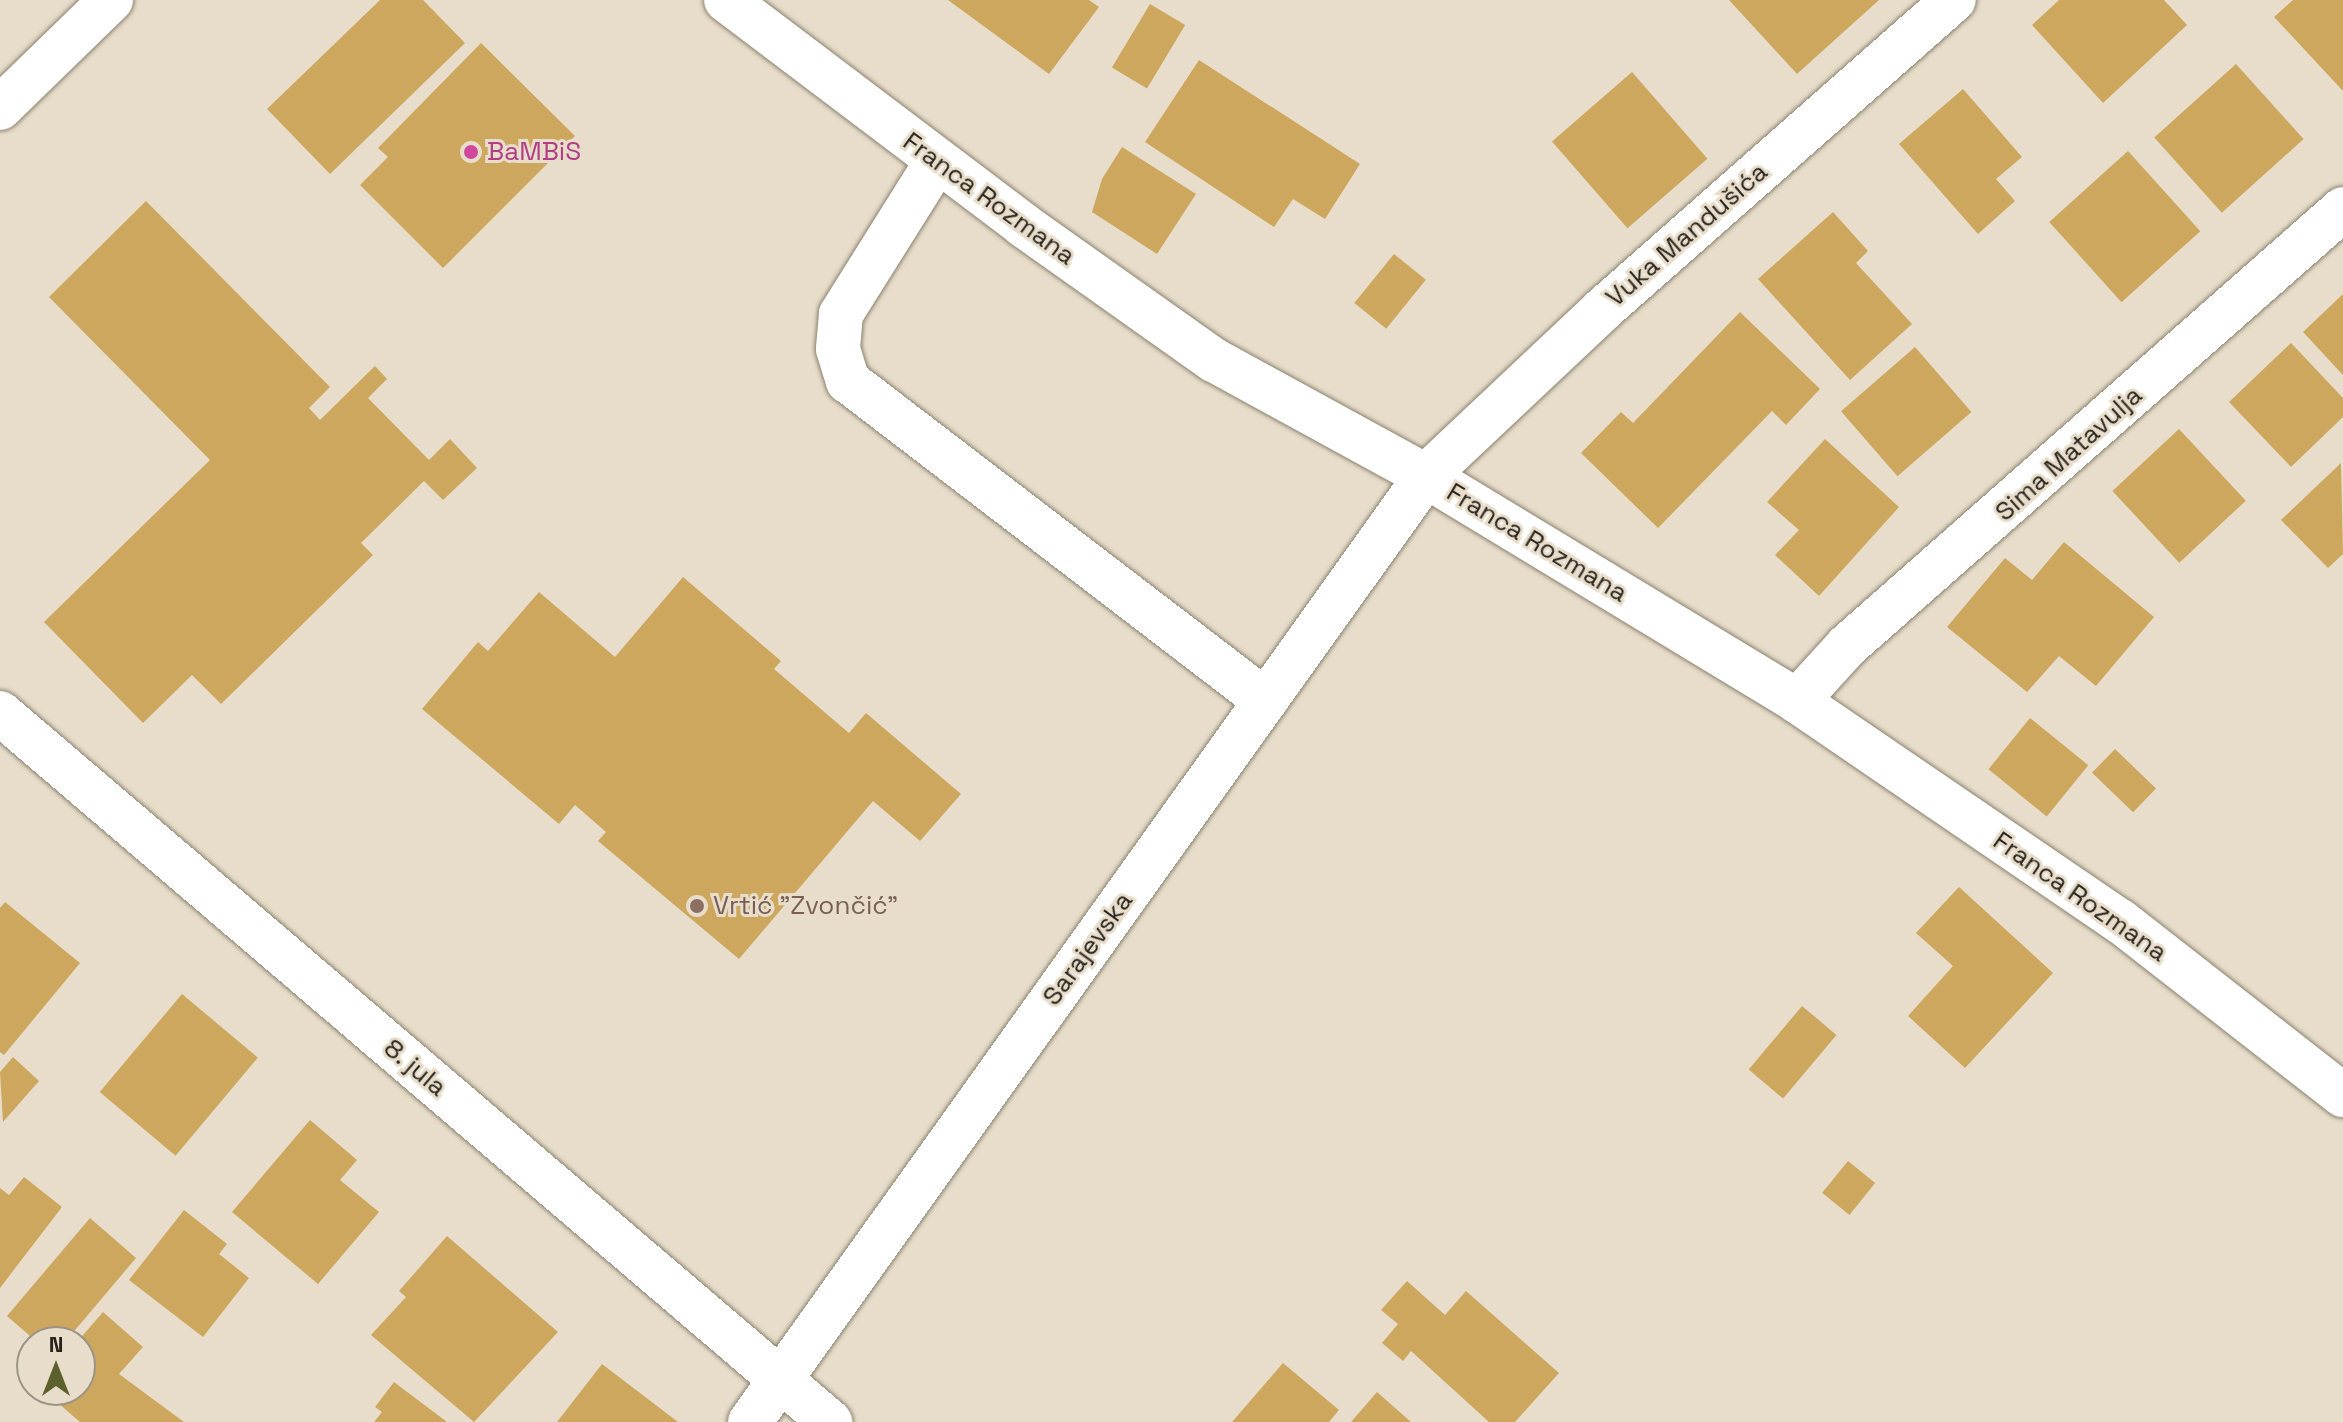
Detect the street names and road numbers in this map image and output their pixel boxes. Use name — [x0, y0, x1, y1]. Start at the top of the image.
street label: Franca Rozmana — [897, 126, 1081, 272]
street label: Vuka Mandušića — [1600, 156, 1774, 314]
street label: Sima Matavulja — [1989, 380, 2149, 528]
street label: Franca Rozmana — [1441, 477, 1633, 609]
street label: Franca Rozmana — [1987, 825, 2173, 969]
street label: Sarajevska — [1036, 886, 1140, 1012]
street label: 8. jula — [377, 1033, 453, 1103]

